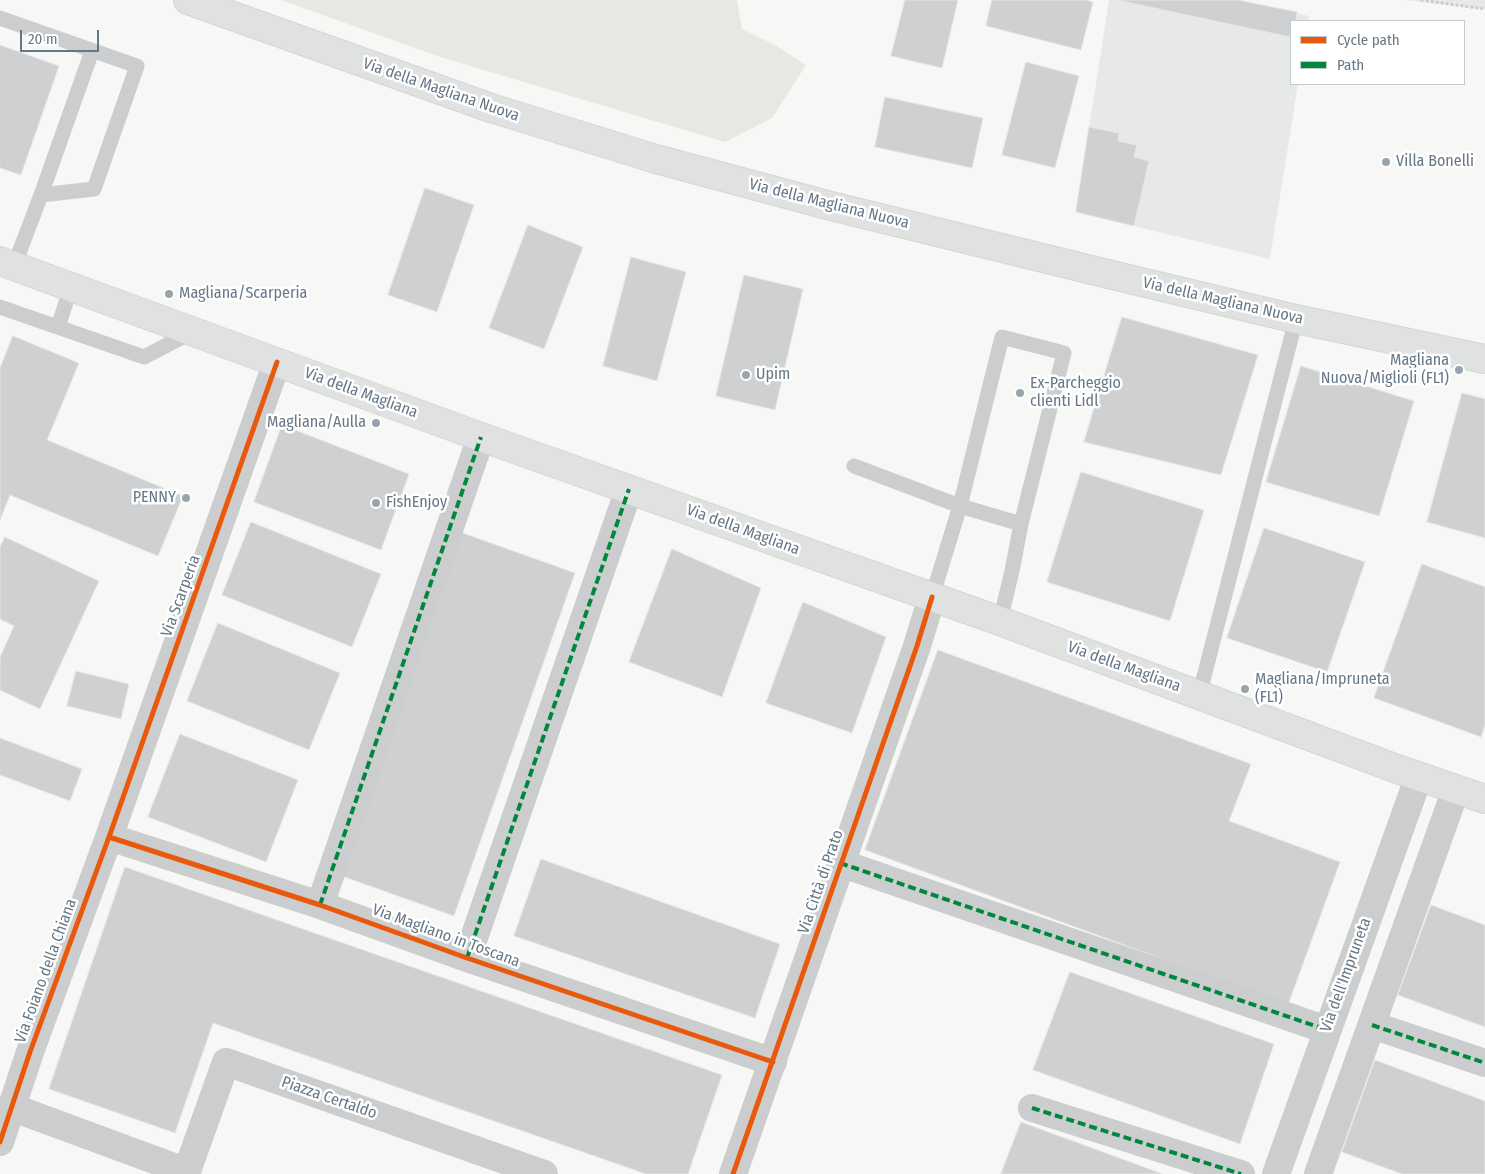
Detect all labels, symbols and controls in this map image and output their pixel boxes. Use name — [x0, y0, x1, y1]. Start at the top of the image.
scale bar — [22, 20, 101, 52]
legend — [1290, 20, 1465, 85]
text: 20 m — [28, 30, 58, 48]
text: Cycle path — [1337, 31, 1400, 49]
street label: Via della Magliana Nuova — [360, 54, 522, 126]
text: Path — [1337, 56, 1364, 74]
place label: Villa Bonelli — [1396, 152, 1474, 172]
marker: Villa Bonelli — [1380, 156, 1392, 168]
street label: Via della Magliana Nuova — [747, 175, 911, 233]
street label: Via della Magliana Nuova — [1141, 273, 1305, 329]
place label: Magliana/Scarperia — [179, 284, 307, 304]
marker: Magliana/Scarperia — [163, 288, 175, 300]
place label: Magliana Nuova/Miglioli (FL1) — [1321, 351, 1449, 389]
street label: Via della Magliana — [302, 364, 420, 422]
marker: Magliana Nuova/Miglioli (FL1) — [1453, 364, 1465, 376]
place label: Upim — [756, 365, 790, 385]
marker: Upim — [740, 369, 752, 381]
place label: Ex-Parcheggio clienti Lidl — [1030, 374, 1121, 412]
marker: Ex-Parcheggio clienti Lidl — [1014, 387, 1026, 399]
place label: Magliana/Aulla — [267, 413, 366, 433]
marker: Magliana/Aulla — [370, 417, 382, 429]
place label: PENNY — [133, 488, 176, 508]
marker: PENNY — [180, 492, 192, 504]
place label: FishEnjoy — [386, 493, 447, 513]
marker: FishEnjoy — [370, 497, 382, 509]
street label: Via della Magliana — [684, 501, 802, 559]
street label: Via Scarperia — [157, 552, 205, 640]
street label: Via della Magliana — [1065, 638, 1183, 696]
place label: Magliana/Impruneta (FL1) — [1255, 670, 1390, 708]
marker: Magliana/Impruneta (FL1) — [1239, 683, 1251, 695]
street label: Via Città di Prato — [794, 828, 848, 936]
street label: Via Foiano della Chiana — [11, 896, 81, 1046]
street label: Via Magliano in Toscana — [369, 900, 523, 972]
street label: Via dell'Impruneta — [1316, 915, 1376, 1035]
street label: Piazza Certaldo — [279, 1073, 379, 1123]

